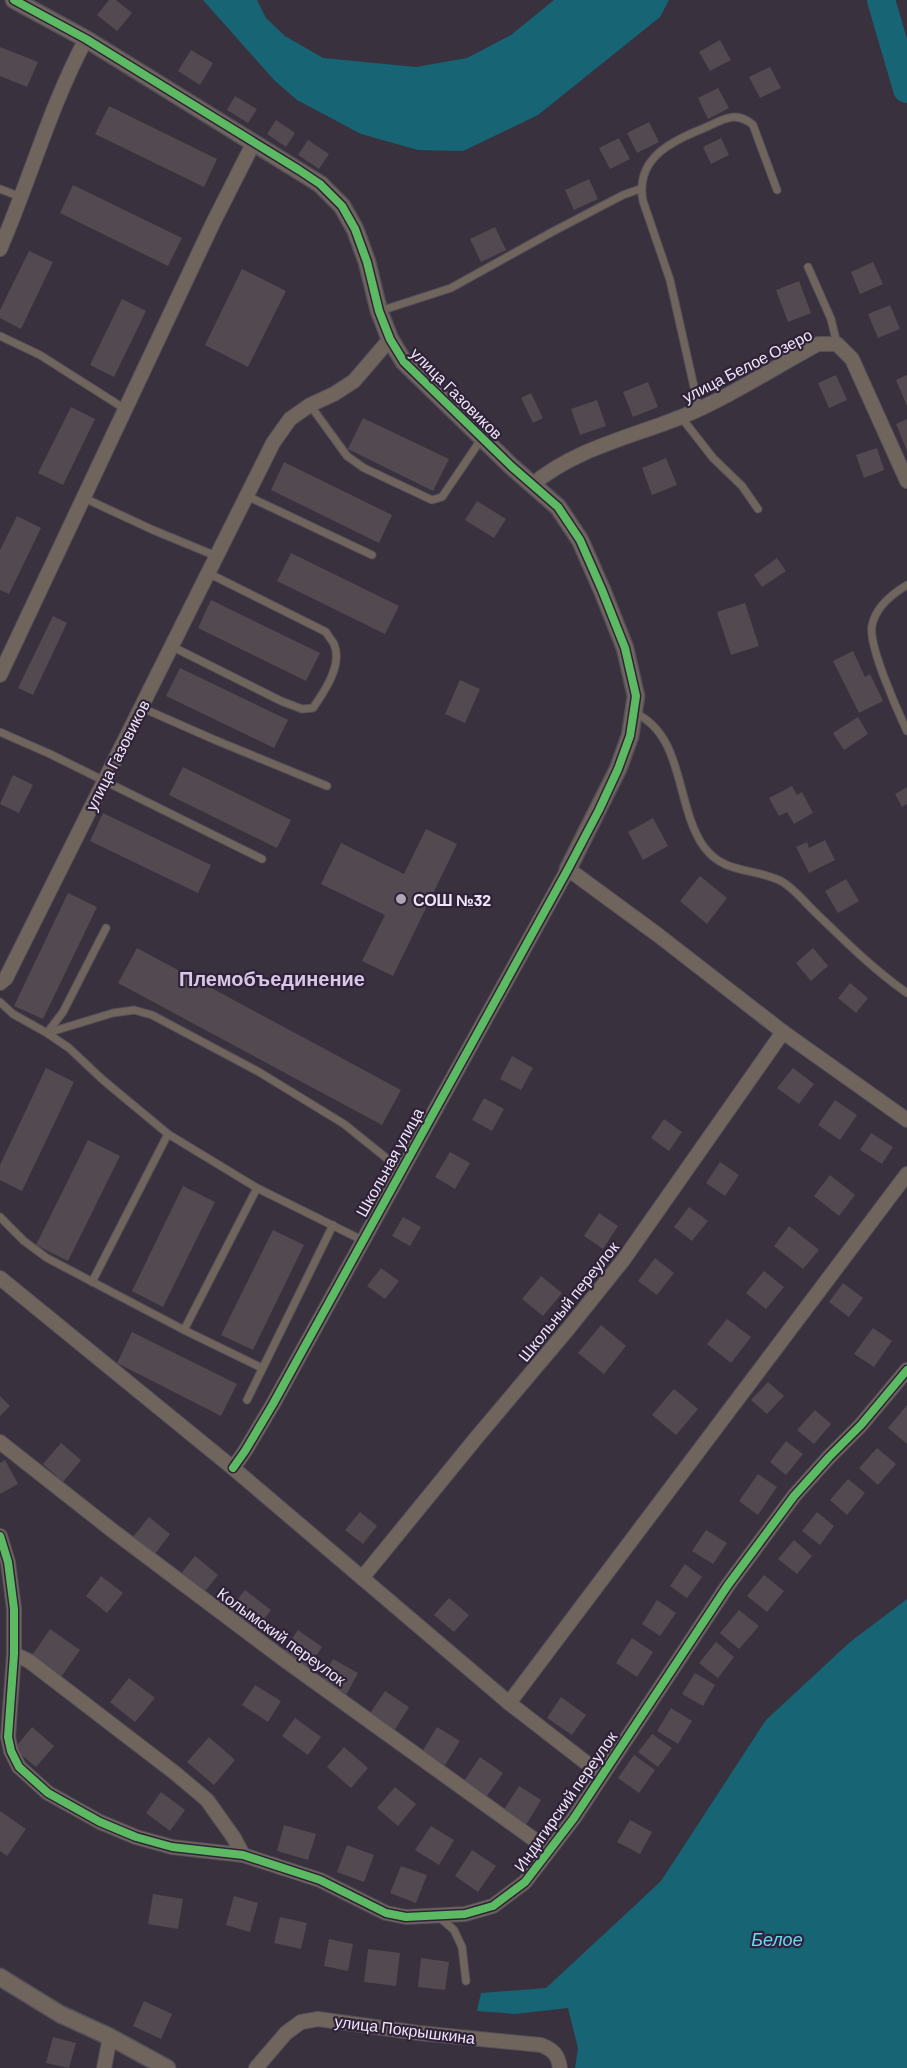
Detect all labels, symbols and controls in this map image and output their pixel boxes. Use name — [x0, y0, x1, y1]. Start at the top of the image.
street label: улица Белое Озеро — [679, 324, 815, 406]
street label: улица Газовиков — [407, 343, 507, 443]
street label: улица Газовиков — [81, 696, 153, 814]
place label: СОШ №32 — [413, 890, 491, 909]
marker: СОШ №32 — [394, 892, 408, 906]
district label: Племобъединение — [179, 966, 365, 990]
street label: Школьная улица — [351, 1104, 427, 1220]
street label: Школьный переулок — [514, 1236, 623, 1365]
street label: Колымский переулок — [214, 1583, 351, 1690]
street label: Индигирский переулок — [509, 1727, 621, 1875]
water label: Белое — [751, 1928, 803, 1950]
street label: улица Покрышкина — [334, 2011, 476, 2047]

